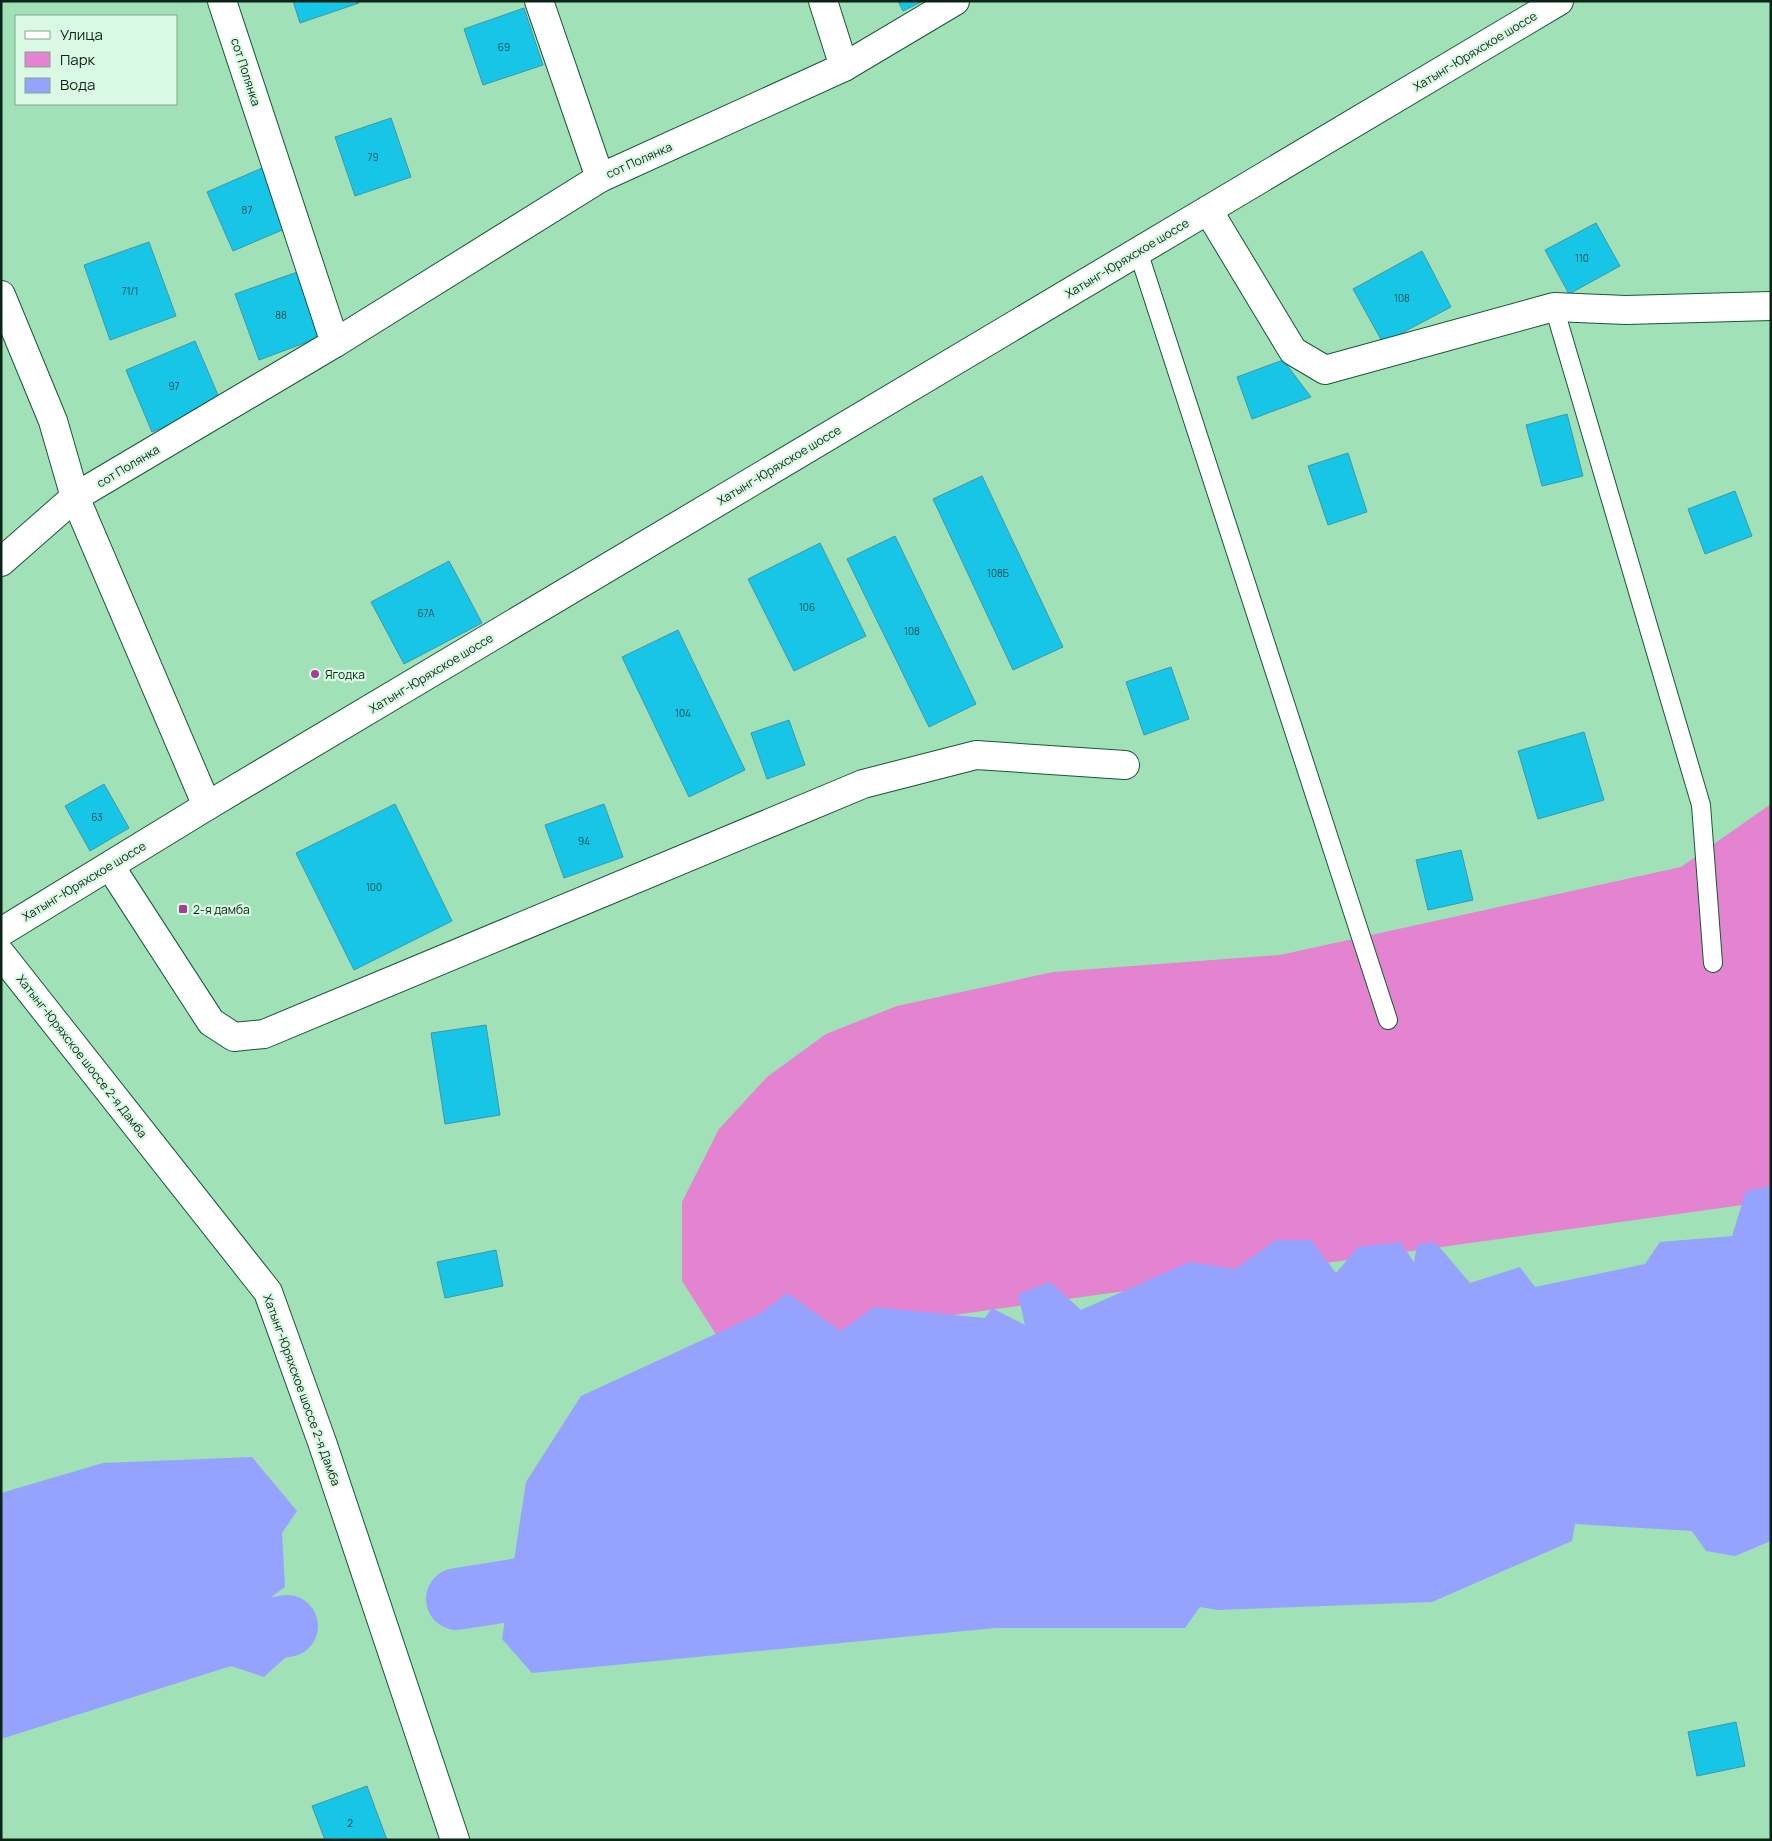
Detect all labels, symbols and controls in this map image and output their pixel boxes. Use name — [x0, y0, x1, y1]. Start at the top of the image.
street label: Хатынг-Юряхское шоссе — [1410, 7, 1540, 95]
legend — [15, 15, 178, 105]
text: Улица — [60, 24, 103, 45]
street label: сот Полянка — [227, 36, 265, 108]
house number: 69 — [498, 40, 510, 54]
text: Парк — [60, 49, 96, 70]
text: Вода — [60, 74, 95, 95]
street label: сот Полянка — [603, 138, 675, 182]
house number: 79 — [367, 150, 379, 164]
house number: 87 — [242, 203, 252, 217]
street label: Хатынг-Юряхское шоссе — [1062, 214, 1192, 302]
house number: 110 — [1575, 251, 1589, 265]
house number: 71/1 — [122, 284, 138, 298]
house number: 108 — [1394, 291, 1410, 305]
house number: 88 — [275, 308, 287, 322]
house number: 97 — [168, 379, 180, 393]
street label: Хатынг-Юряхское шоссе — [714, 421, 844, 509]
street label: сот Полянка — [93, 441, 163, 491]
house number: 108Б — [987, 566, 1009, 580]
house number: 106 — [799, 600, 815, 614]
house number: 67А — [417, 606, 435, 620]
house number: 108 — [904, 624, 920, 638]
street label: Хатынг-Юряхское шоссе — [366, 629, 496, 717]
place label: Ягодка — [325, 666, 365, 683]
marker: Ягодка — [309, 668, 321, 680]
house number: 104 — [675, 706, 691, 720]
house number: 63 — [91, 810, 103, 824]
house number: 94 — [578, 834, 590, 848]
street label: Хатынг-Юряхское шоссе — [19, 837, 149, 925]
house number: 100 — [366, 880, 382, 894]
place label: 2-я дамба — [193, 901, 250, 918]
marker: 2-я дамба — [177, 903, 189, 915]
street label: Хатынг-Юряхское шоссе 2-я Дамба — [13, 971, 151, 1141]
street label: Хатынг-Юряхское шоссе 2-я Дамба — [259, 1292, 345, 1488]
house number: 2 — [347, 1816, 353, 1830]

